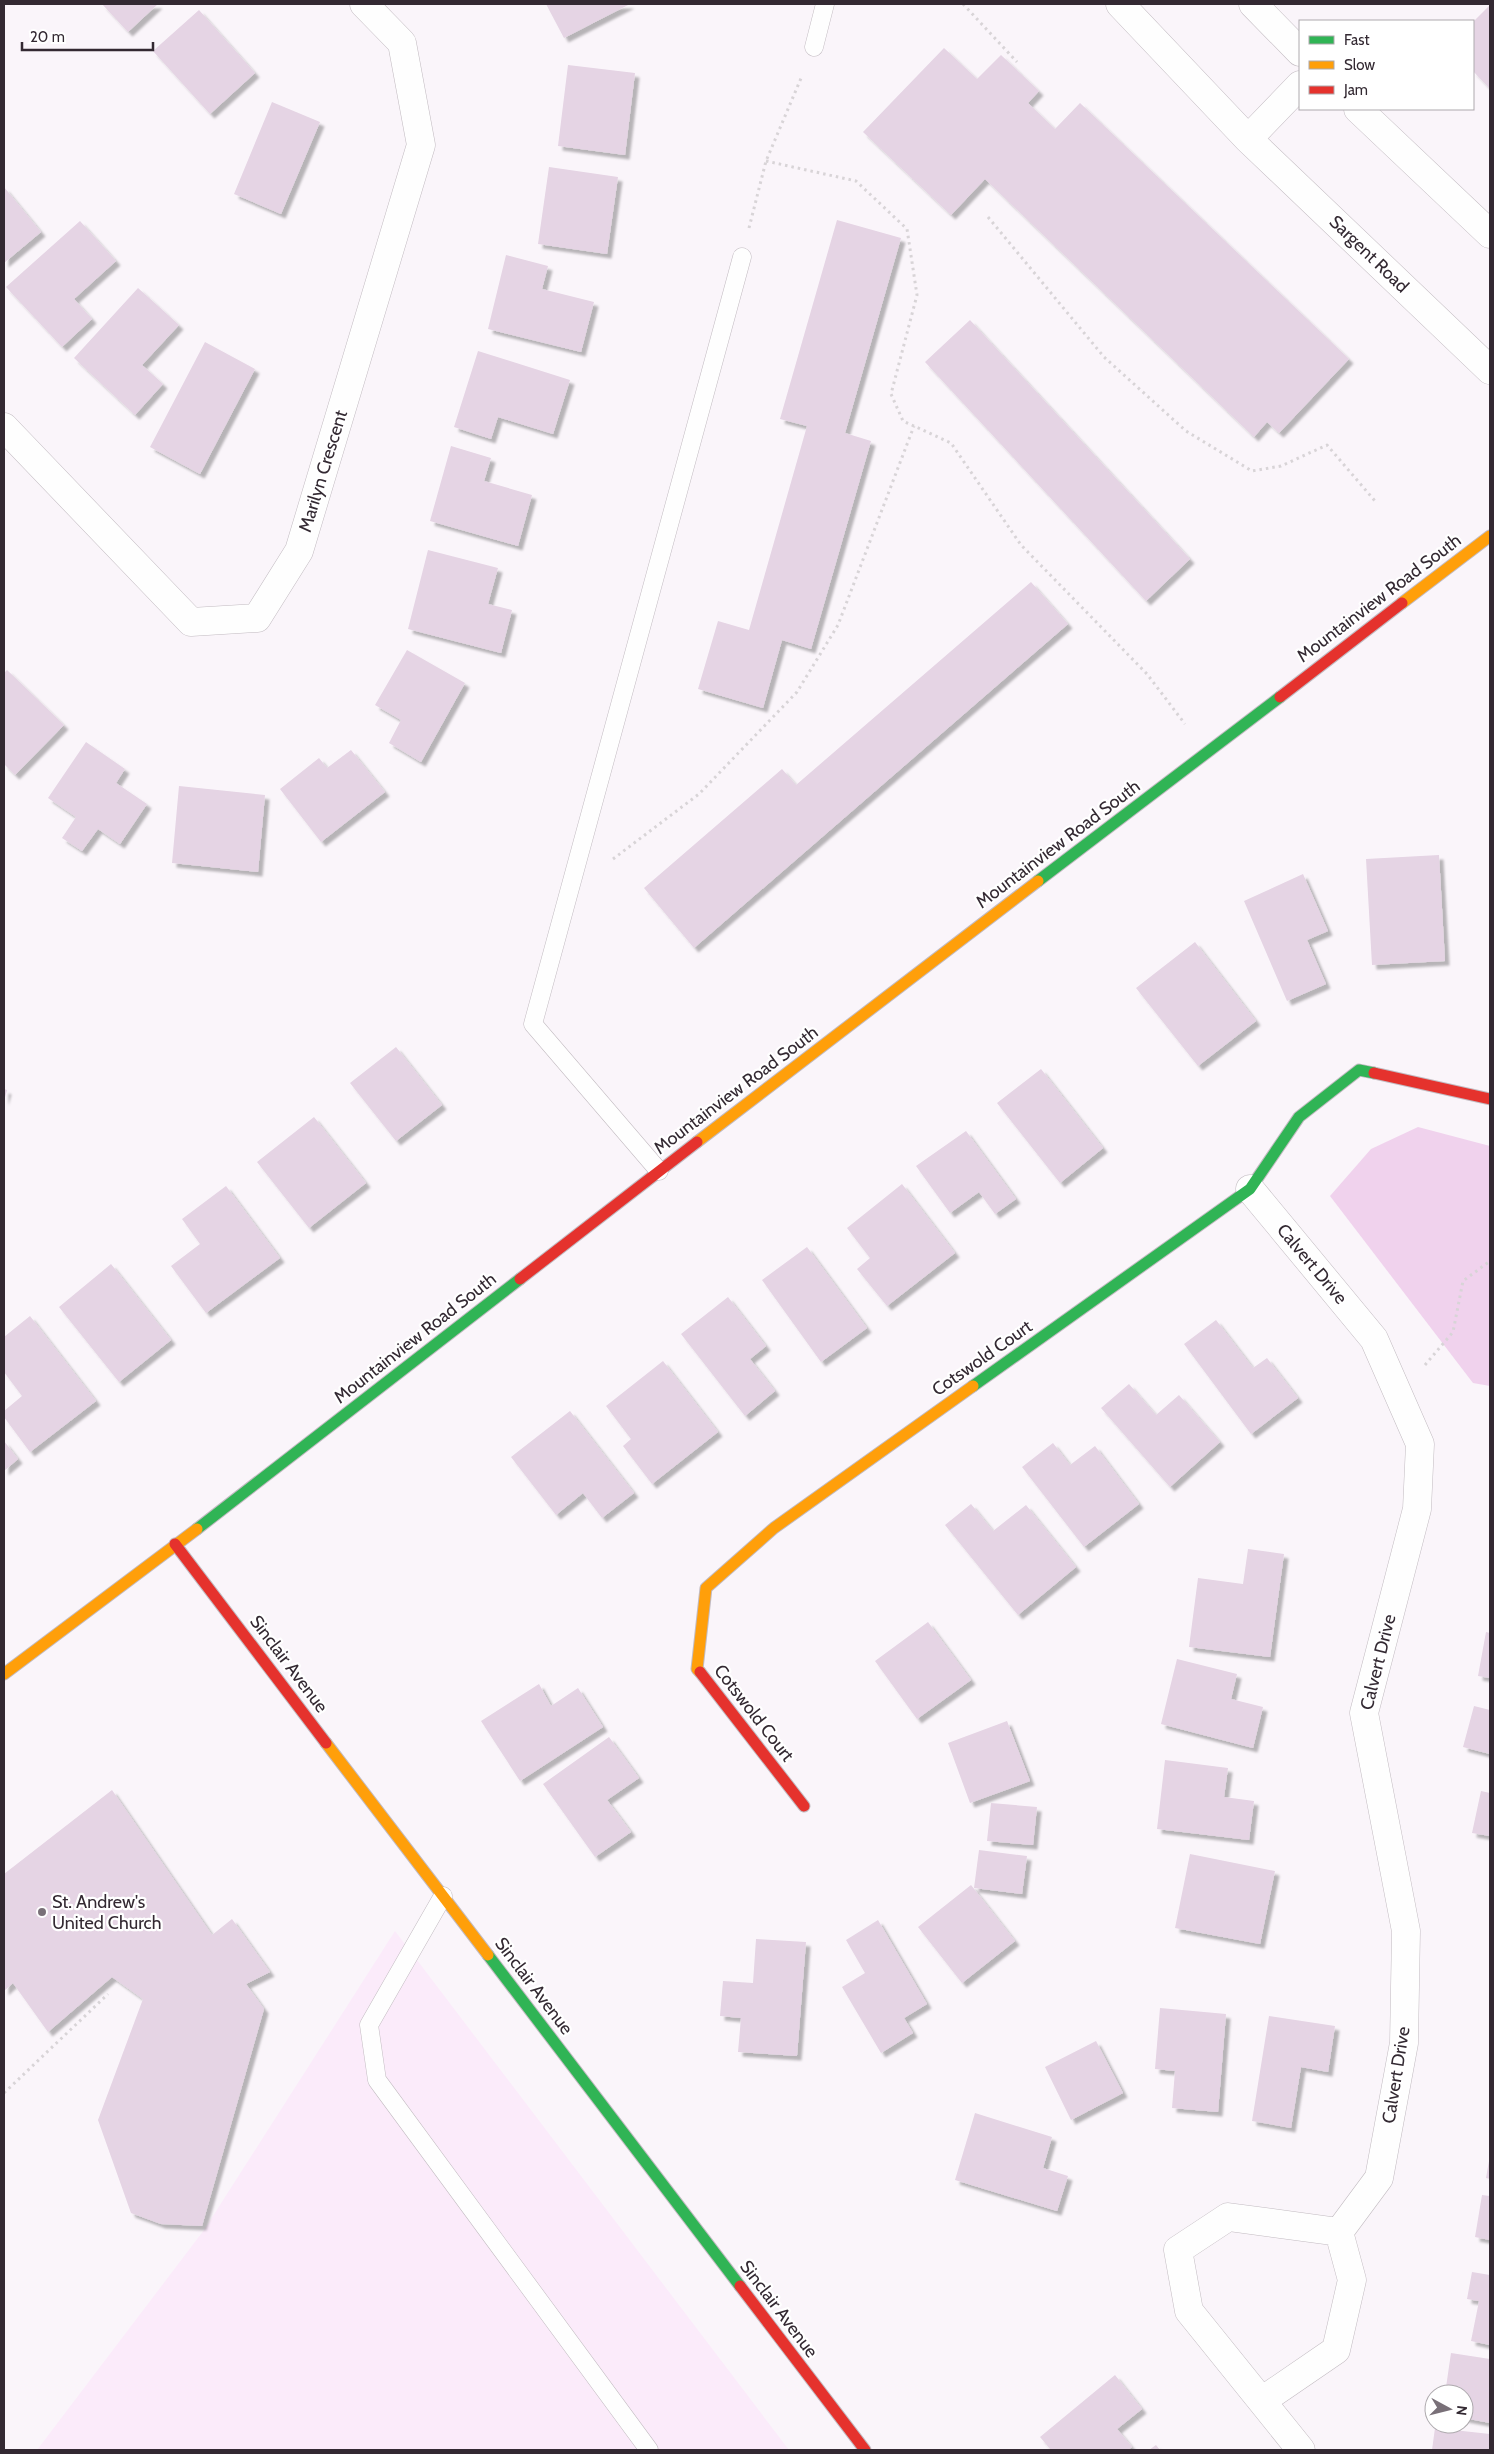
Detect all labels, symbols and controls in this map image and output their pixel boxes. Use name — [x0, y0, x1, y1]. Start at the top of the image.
scale bar — [22, 20, 154, 52]
legend — [1299, 20, 1474, 110]
text: 20 m — [30, 28, 65, 46]
text: Fast — [1344, 31, 1369, 49]
text: Slow — [1344, 56, 1375, 74]
text: Jam — [1343, 81, 1368, 99]
street label: Sargent Road — [1325, 211, 1413, 297]
street label: Marilyn Crescent — [294, 407, 352, 535]
street label: Mountainview Road South — [1293, 529, 1465, 667]
street label: Mountainview Road South — [972, 775, 1144, 913]
street label: Mountainview Road South — [650, 1021, 822, 1159]
street label: Calvert Drive — [1272, 1219, 1352, 1309]
street label: Mountainview Road South — [330, 1268, 500, 1408]
street label: Cotswold Court — [928, 1315, 1036, 1401]
street label: Sinclair Avenue — [245, 1611, 333, 1717]
street label: Calvert Drive — [1355, 1612, 1401, 1712]
street label: Cotswold Court — [709, 1660, 799, 1766]
place label: St. Andrew's United Church — [52, 1891, 162, 1934]
marker: St. Andrew's United Church — [36, 1906, 48, 1918]
street label: Sinclair Avenue — [490, 1933, 578, 2039]
street label: Calvert Drive — [1377, 2025, 1415, 2125]
street label: Sinclair Avenue — [735, 2256, 823, 2362]
north arrow — [1424, 2384, 1474, 2434]
text: N — [1452, 2405, 1471, 2417]

